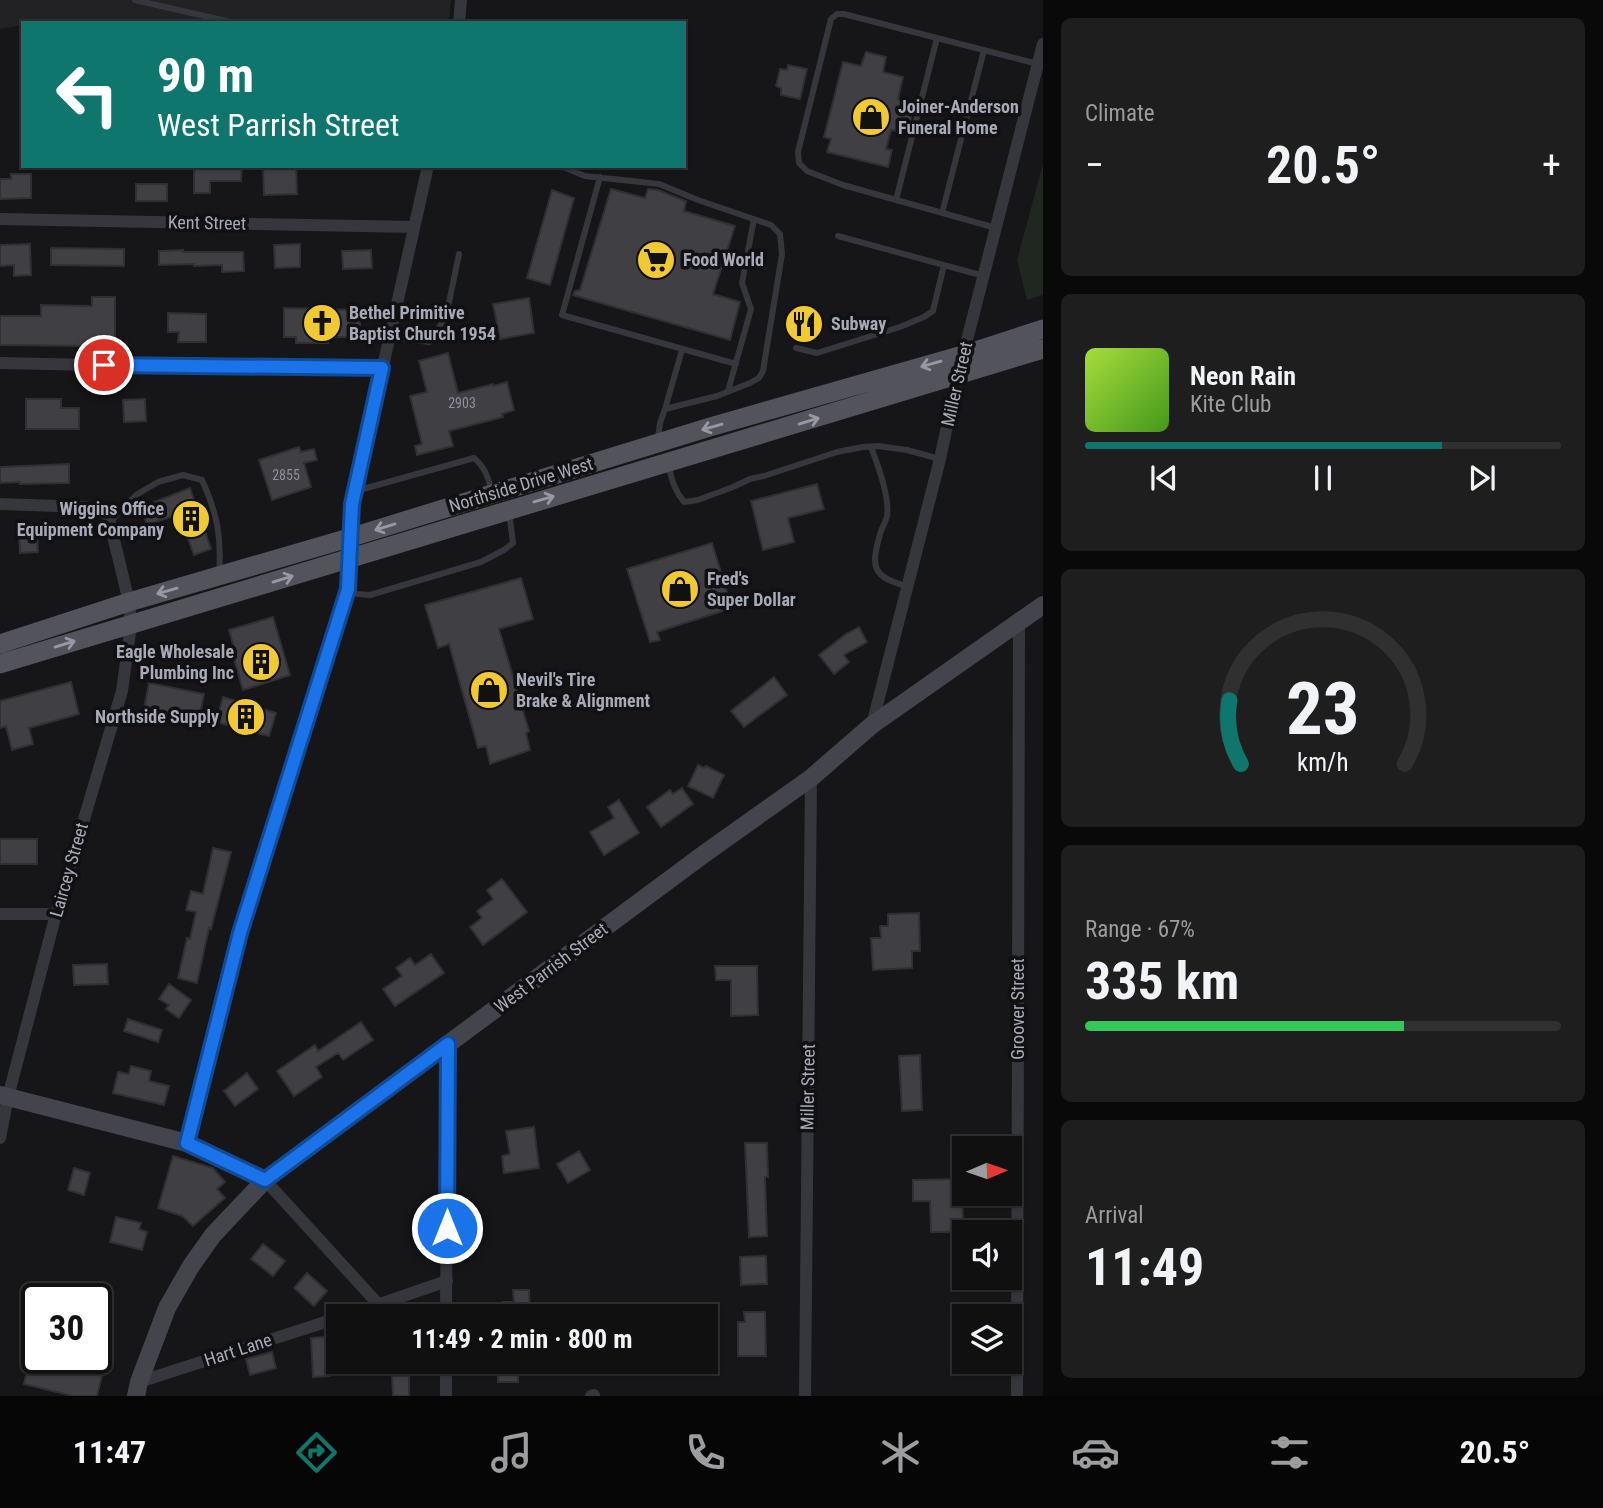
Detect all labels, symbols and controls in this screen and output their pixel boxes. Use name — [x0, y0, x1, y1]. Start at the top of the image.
text: 90 m — [157, 47, 254, 104]
icon: left — [42, 49, 133, 140]
shop icon: Joiner-Anderson Funeral Home — [850, 96, 892, 138]
place label: Joiner-Anderson Funeral Home — [898, 96, 1019, 138]
text: Climate — [1085, 100, 1155, 127]
text: West Parrish Street — [157, 106, 399, 144]
text: 20.5° — [1266, 135, 1380, 196]
text: − — [1085, 143, 1104, 187]
text: + — [1542, 143, 1561, 187]
street label: Kent Street — [168, 211, 246, 234]
supermarket icon: Food World — [635, 239, 677, 281]
place label: Food World — [683, 249, 764, 270]
church icon: Bethel Primitive Baptist Church 1954 — [301, 302, 343, 344]
place label: Bethel Primitive Baptist Church 1954 — [349, 302, 496, 344]
restaurant icon: Subway — [783, 303, 825, 345]
place label: Subway — [831, 313, 886, 334]
pin — [74, 335, 134, 395]
street label: Miller Street — [937, 340, 976, 428]
icon: arrive — [85, 346, 123, 384]
one-way arrow — [921, 359, 943, 372]
text: Neon Rain — [1190, 361, 1296, 391]
text: Kite Club — [1190, 391, 1271, 418]
house number: 2903 — [448, 395, 476, 411]
one-way arrow — [798, 413, 820, 426]
one-way arrow — [702, 421, 724, 434]
street label: Northside Drive West — [446, 453, 595, 516]
icon: previous — [1145, 459, 1183, 497]
icon: pause — [1304, 459, 1342, 497]
icon: next — [1463, 459, 1501, 497]
house number: 2855 — [272, 467, 300, 483]
one-way arrow — [533, 492, 555, 505]
place label: Wiggins Office Equipment Company — [17, 498, 164, 540]
building icon: Wiggins Office Equipment Company — [170, 498, 212, 540]
one-way arrow — [374, 521, 396, 534]
shop icon: Fred's Super Dollar — [659, 568, 701, 610]
place label: Fred's Super Dollar — [707, 568, 796, 610]
one-way arrow — [272, 572, 294, 585]
one-way arrow — [156, 586, 178, 599]
one-way arrow — [54, 637, 76, 650]
place label: Eagle Wholesale Plumbing Inc — [116, 641, 234, 683]
building icon: Eagle Wholesale Plumbing Inc — [240, 641, 282, 683]
text: 23 — [1286, 666, 1360, 752]
shop icon: Nevil's Tire Brake & Alignment — [468, 669, 510, 711]
place label: Nevil's Tire Brake & Alignment — [516, 669, 651, 711]
building icon: Northside Supply — [225, 696, 267, 738]
place label: Northside Supply — [95, 706, 219, 727]
text: km/h — [1297, 748, 1349, 777]
street label: Laircey Street — [45, 820, 92, 919]
text: Range · 67% — [1085, 916, 1195, 943]
street label: West Parrish Street — [490, 918, 611, 1017]
text: 335 km — [1085, 951, 1239, 1012]
street label: Groover Street — [1007, 958, 1028, 1060]
street label: Miller Street — [796, 1044, 819, 1130]
north arrow — [952, 1136, 1022, 1206]
map controls — [952, 1136, 1022, 1374]
position arrow — [410, 1191, 484, 1265]
text: Arrival — [1085, 1202, 1144, 1229]
button: sound — [952, 1220, 1022, 1290]
text: 11:49 — [1085, 1237, 1204, 1298]
speed limit sign: 30 — [21, 1283, 112, 1374]
button: layers — [952, 1304, 1022, 1374]
text: 11:49 · 2 min · 800 m — [412, 1324, 632, 1354]
street label: Hart Lane — [202, 1329, 274, 1370]
icon: directions — [292, 1428, 341, 1477]
icon: music — [487, 1428, 536, 1477]
icon: phone — [681, 1428, 730, 1477]
icon: climate — [876, 1428, 925, 1477]
icon: car — [1071, 1428, 1120, 1477]
icon: filters — [1265, 1428, 1314, 1477]
text: 11:47 — [73, 1433, 146, 1471]
text: 20.5° — [1460, 1433, 1530, 1471]

